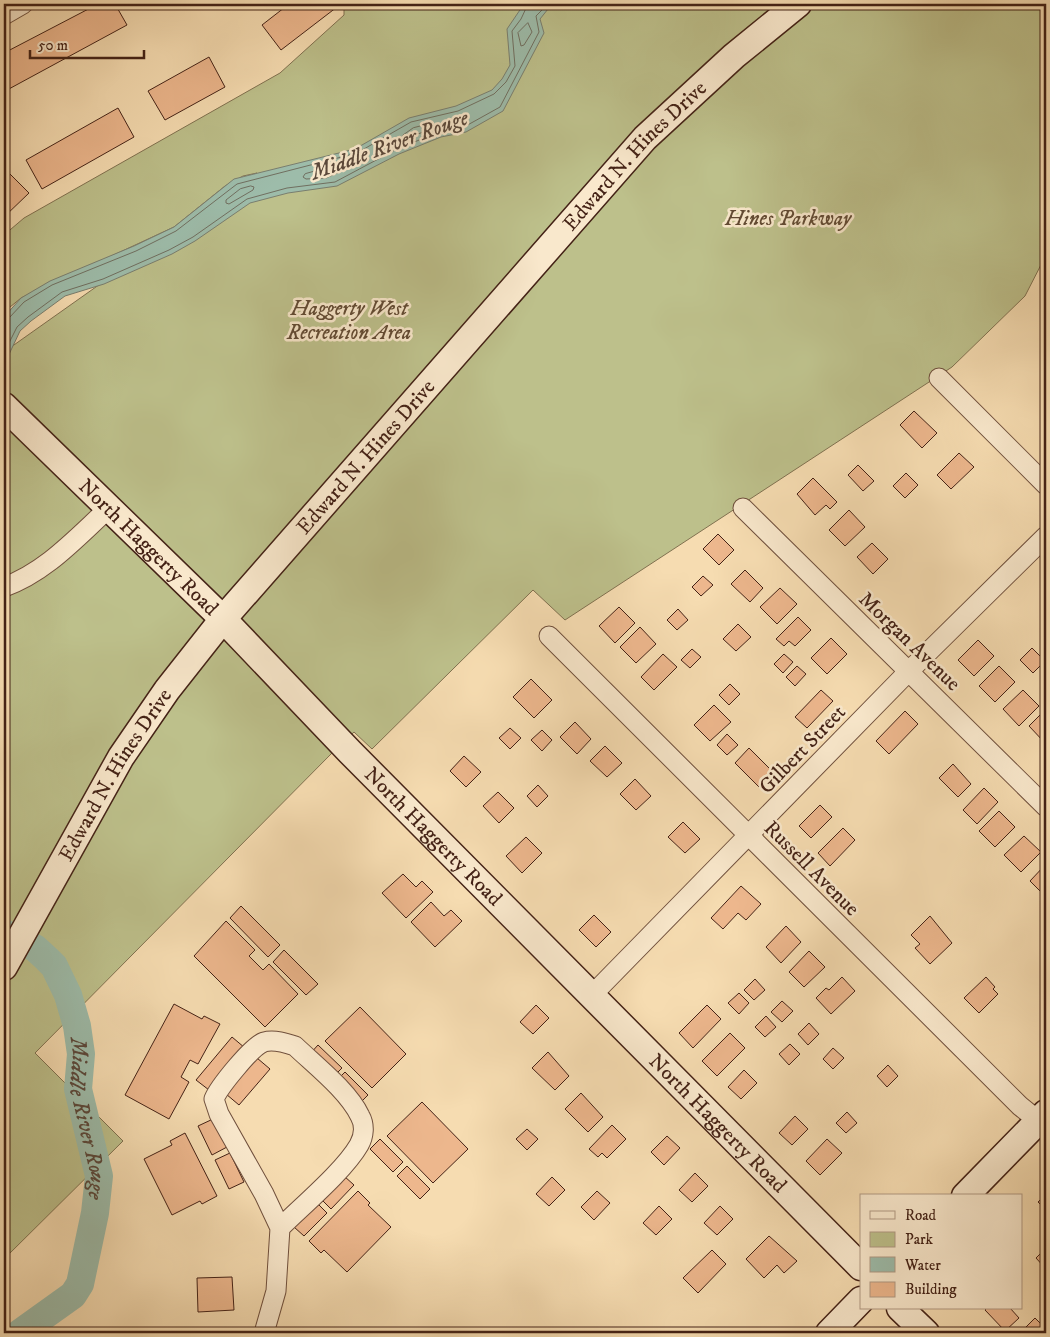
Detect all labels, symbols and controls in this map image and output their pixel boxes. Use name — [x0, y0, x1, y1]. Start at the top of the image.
scale bar — [30, 28, 144, 60]
text: 50 m — [38, 36, 68, 55]
street label: Edward N. Hines Drive — [558, 76, 713, 237]
water label: Middle River Rouge — [305, 104, 472, 187]
park label: Hines Parkway — [724, 206, 853, 232]
park label: Haggerty West Recreation Area — [286, 296, 411, 346]
street label: Edward N. Hines Drive — [291, 374, 441, 540]
street label: North Haggerty Road — [73, 474, 224, 622]
street label: Morgan Avenue — [853, 587, 966, 697]
street label: Edward N. Hines Drive — [53, 684, 178, 866]
street label: Gilbert Street — [754, 700, 852, 800]
street label: North Haggerty Road — [358, 762, 508, 912]
street label: Russell Avenue — [758, 815, 865, 922]
water label: Middle River Rouge — [63, 1033, 111, 1201]
street label: North Haggerty Road — [643, 1049, 792, 1199]
legend — [860, 1194, 1022, 1310]
text: Road — [905, 1206, 937, 1225]
text: Park — [905, 1230, 934, 1249]
text: Water — [904, 1256, 941, 1275]
text: Building — [905, 1280, 957, 1299]

